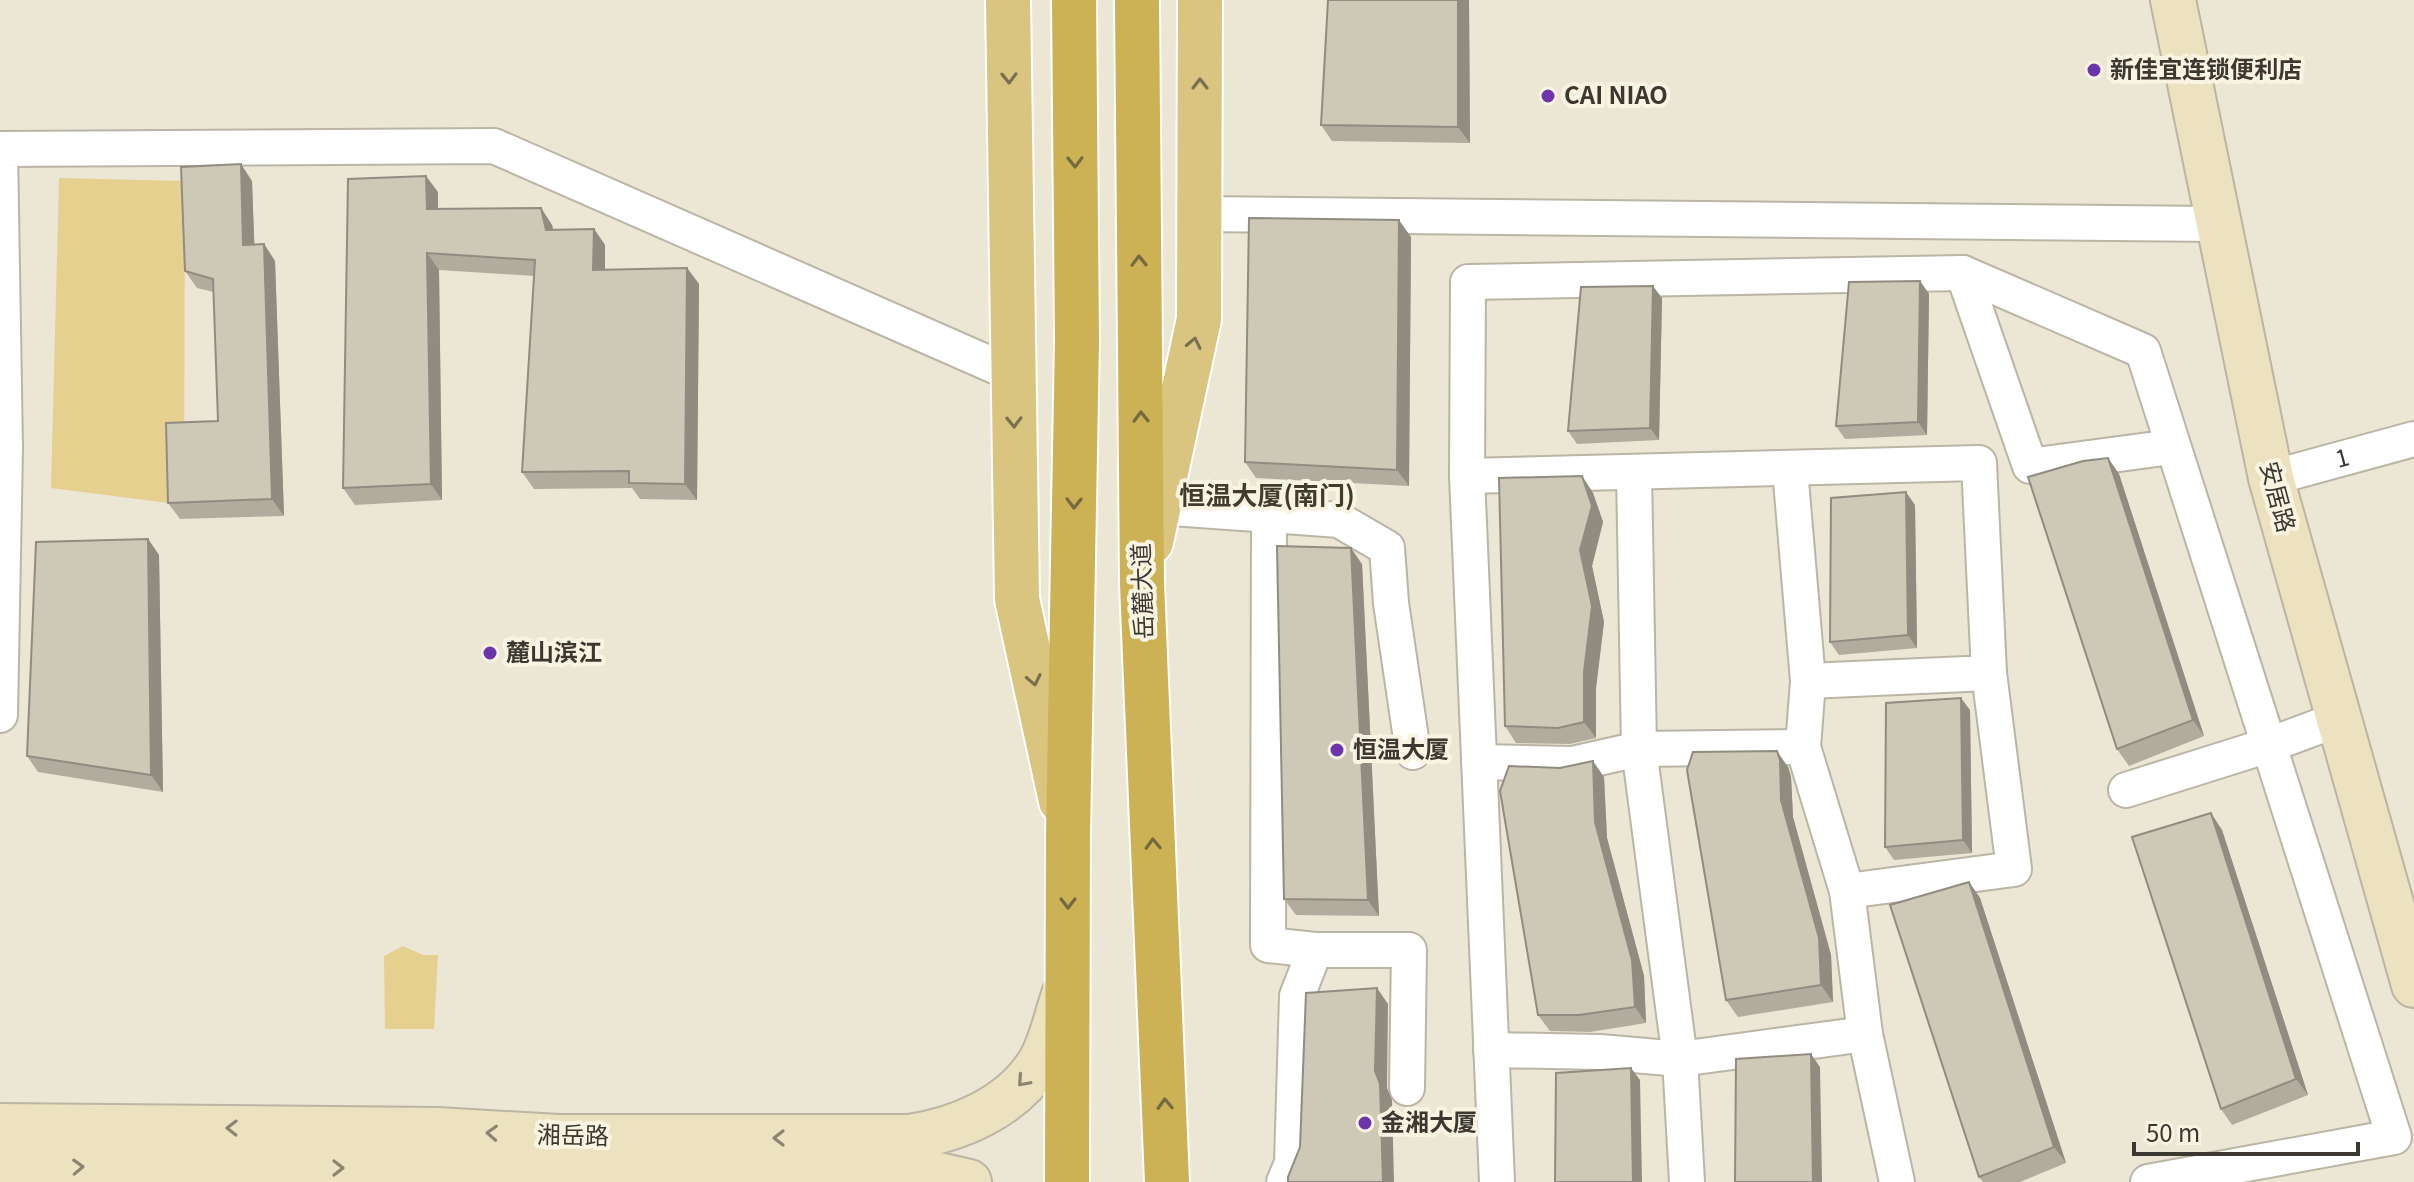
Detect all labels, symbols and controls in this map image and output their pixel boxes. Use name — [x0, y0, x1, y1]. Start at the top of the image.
place label: 新佳宜连锁便利店 — [2110, 50, 2302, 85]
marker: 新佳宜连锁便利店 — [2085, 61, 2103, 79]
one-way arrow — [1000, 72, 1018, 85]
place label: CAI NIAO — [1564, 76, 1668, 111]
one-way arrow — [1191, 77, 1209, 90]
marker: CAI NIAO — [1539, 87, 1557, 105]
one-way arrow — [1066, 156, 1084, 169]
one-way arrow — [1130, 254, 1148, 267]
one-way arrow — [1185, 337, 1202, 350]
one-way arrow — [1132, 410, 1150, 423]
one-way arrow — [1005, 416, 1023, 429]
street label: 1 — [2331, 437, 2353, 475]
street label: 安居路 — [2253, 457, 2306, 536]
district label: 恒温大厦(南门) — [1179, 475, 1355, 512]
one-way arrow — [1065, 497, 1083, 510]
street label: 岳麓大道 — [1121, 543, 1160, 640]
place label: 麓山滨江 — [506, 633, 602, 668]
marker: 麓山滨江 — [481, 644, 499, 662]
one-way arrow — [1025, 673, 1042, 686]
place label: 恒温大厦 — [1353, 730, 1449, 765]
marker: 恒温大厦 — [1328, 741, 1346, 759]
one-way arrow — [1145, 837, 1162, 850]
one-way arrow — [1059, 897, 1077, 910]
one-way arrow — [1018, 1072, 1033, 1086]
one-way arrow — [1156, 1097, 1173, 1110]
place label: 金湘大厦 — [1381, 1103, 1477, 1138]
scale bar — [2134, 1106, 2358, 1156]
marker: 金湘大厦 — [1356, 1114, 1374, 1132]
text: 50 m — [2146, 1114, 2200, 1149]
street label: 湘岳路 — [537, 1115, 609, 1152]
one-way arrow — [225, 1119, 238, 1136]
one-way arrow — [485, 1125, 498, 1142]
one-way arrow — [772, 1129, 785, 1147]
one-way arrow — [72, 1158, 85, 1175]
one-way arrow — [332, 1159, 345, 1177]

